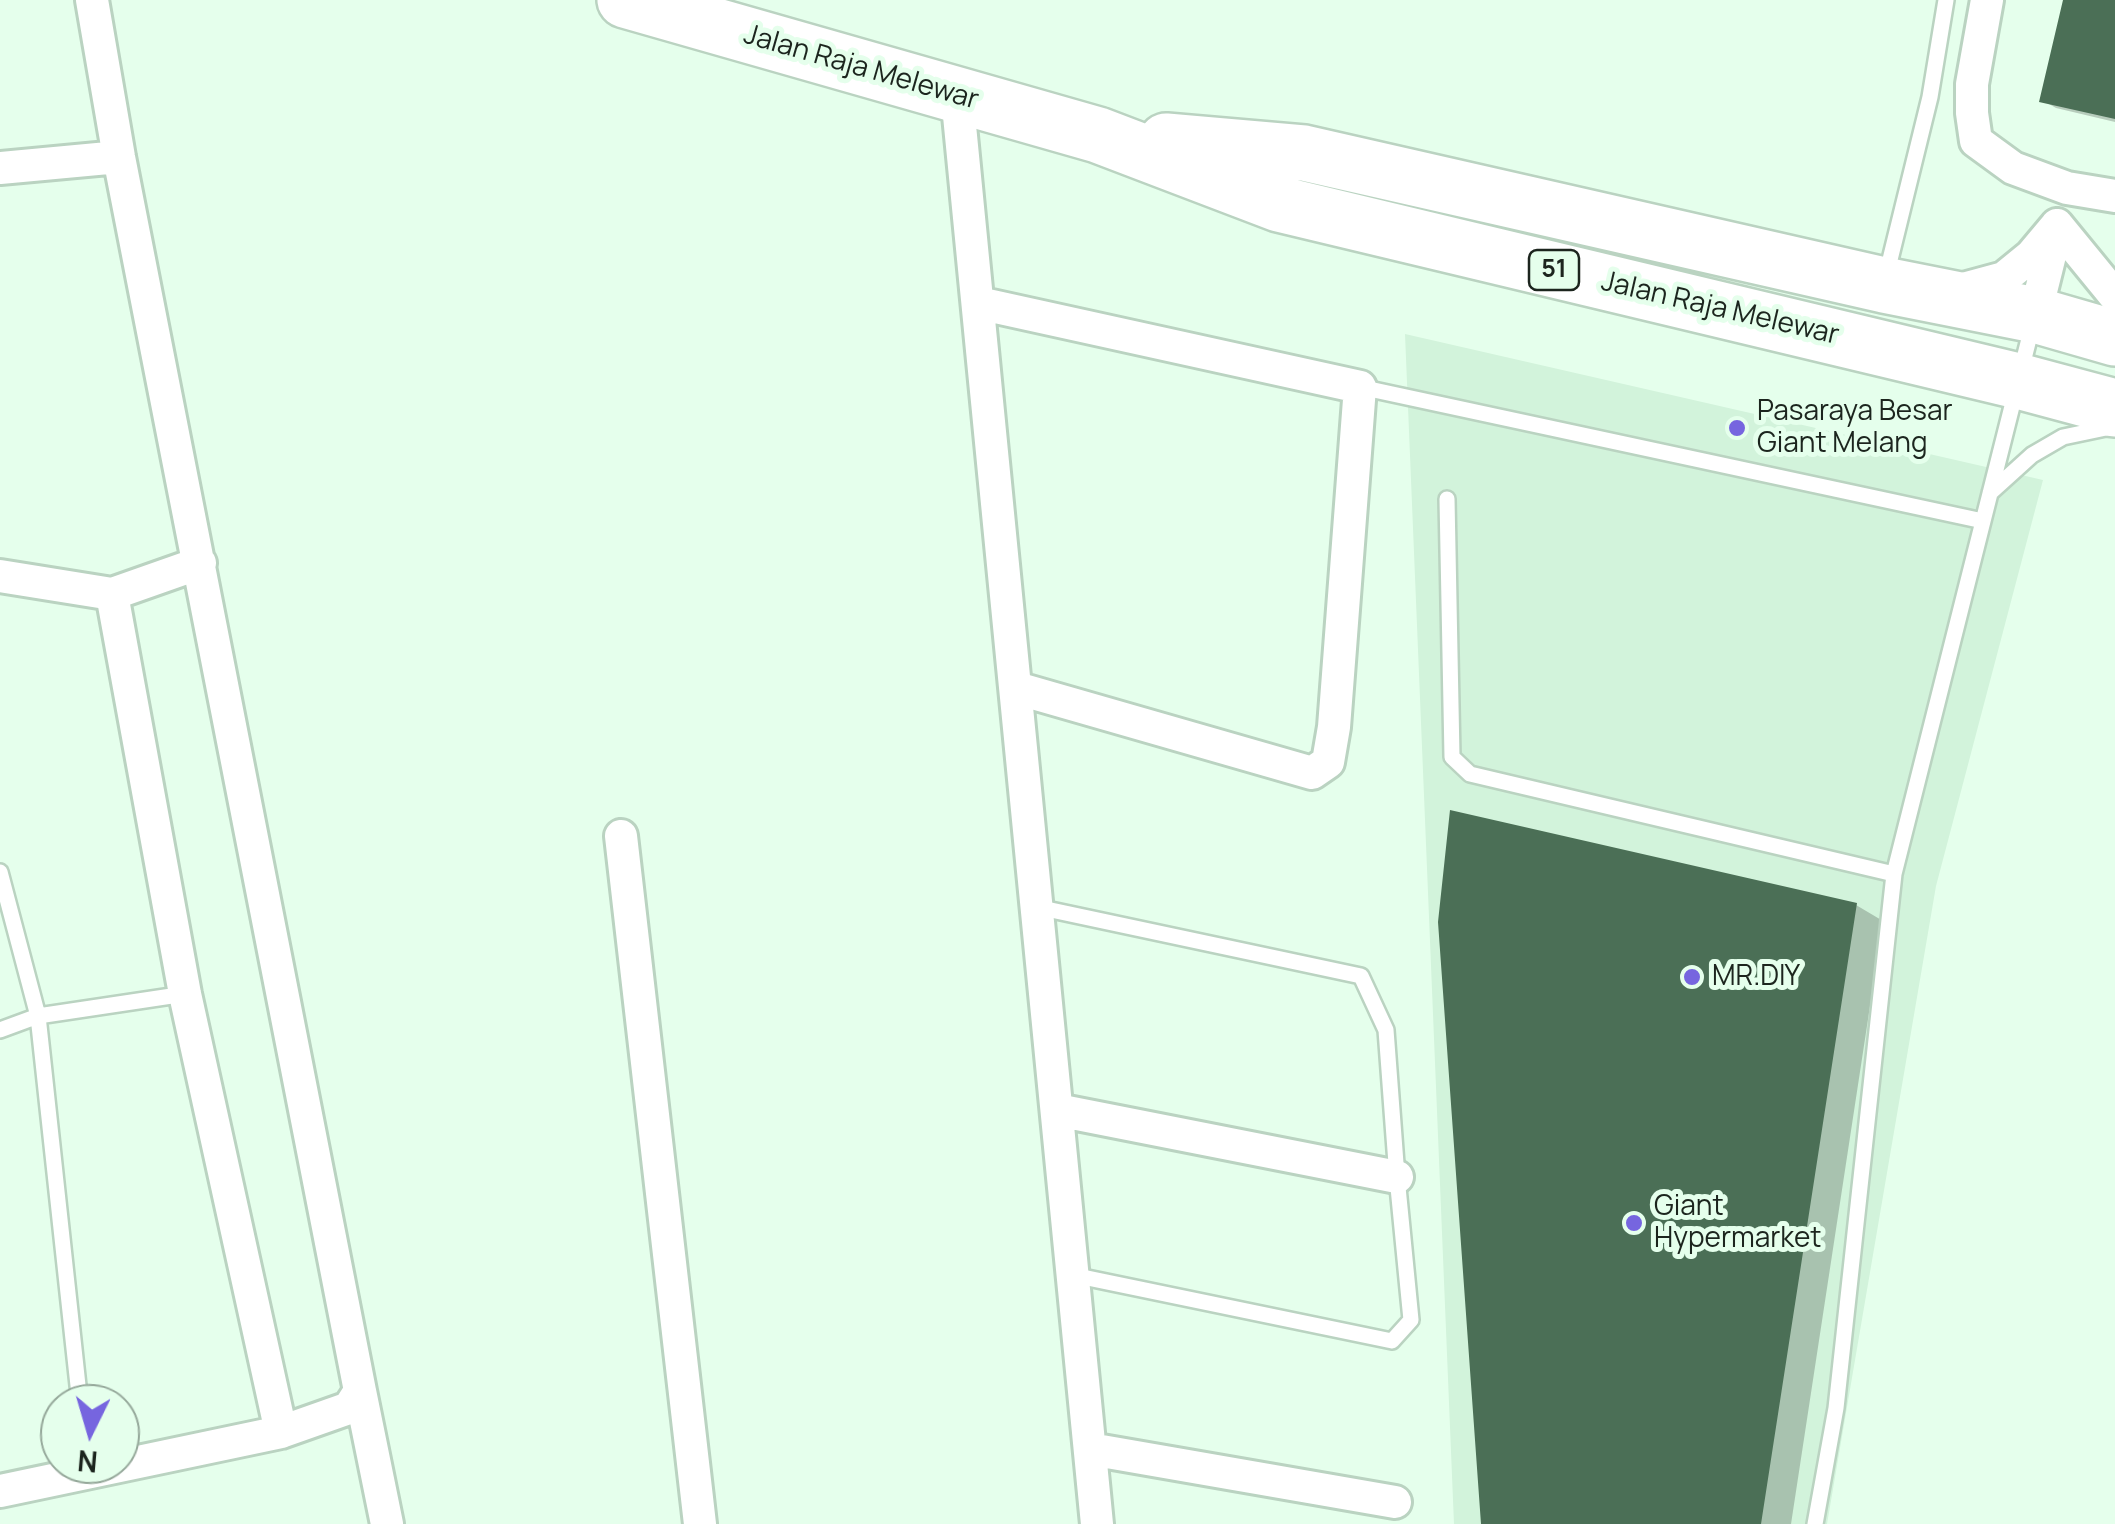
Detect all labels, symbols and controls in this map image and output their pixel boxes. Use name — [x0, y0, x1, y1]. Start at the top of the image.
street label: Jalan Raja Melewar — [740, 18, 982, 118]
road number: 51 — [1529, 250, 1579, 290]
street label: Jalan Raja Melewar — [1598, 265, 1842, 353]
place label: Pasaraya Besar Giant Melang — [1757, 395, 1953, 461]
marker: Pasaraya Besar Giant Melang — [1726, 417, 1748, 439]
place label: MR.DIY — [1712, 960, 1800, 994]
marker: MR.DIY — [1681, 966, 1703, 988]
place label: Giant Hypermarket — [1654, 1190, 1822, 1256]
marker: Giant Hypermarket — [1623, 1212, 1645, 1234]
north arrow — [40, 1384, 140, 1484]
text: N — [76, 1442, 99, 1482]

